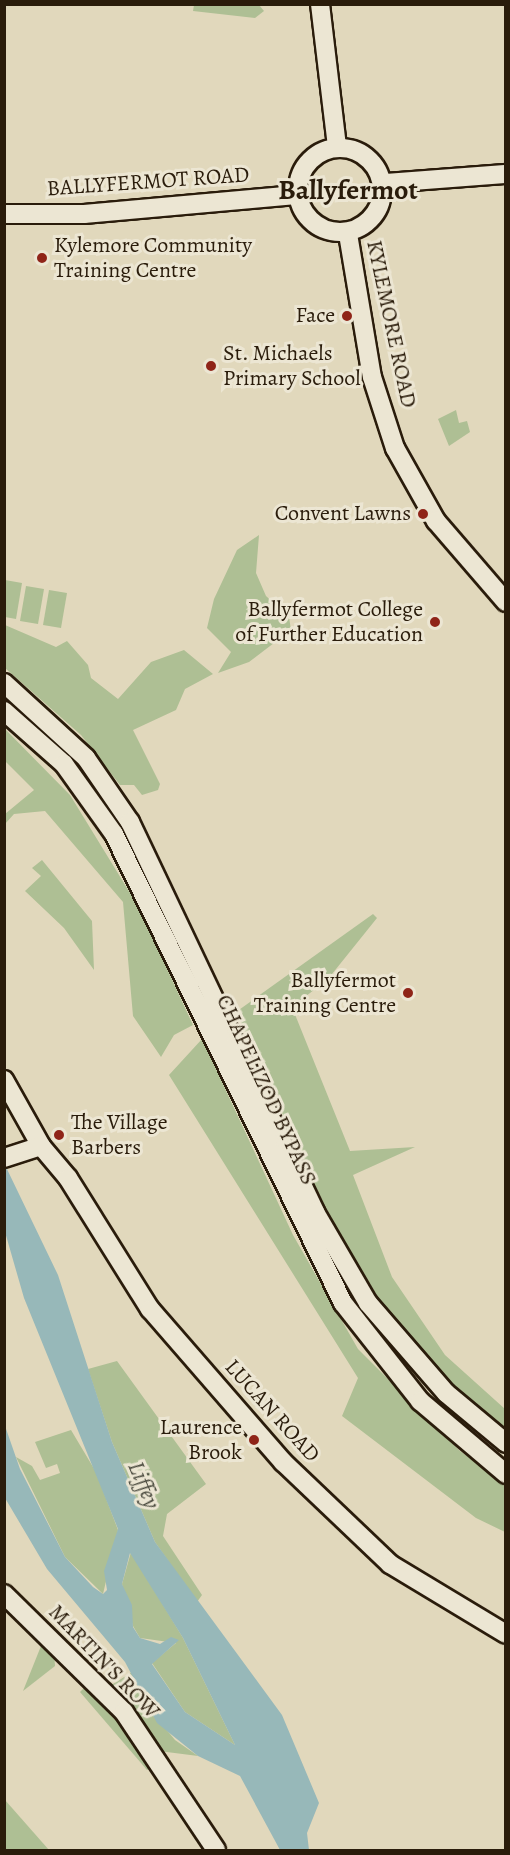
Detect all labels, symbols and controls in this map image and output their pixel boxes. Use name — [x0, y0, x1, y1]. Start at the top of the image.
street label: BALLYFERMOT ROAD — [46, 162, 250, 202]
district label: Ballyfermot — [278, 173, 418, 207]
place label: Kylemore Community Training Centre — [54, 232, 252, 284]
street label: KYLEMORE ROAD — [360, 238, 422, 410]
marker: Kylemore Community Training Centre — [35, 251, 49, 265]
place label: Face — [296, 303, 335, 329]
marker: Face — [340, 309, 354, 323]
place label: St. Michaels Primary School — [223, 340, 361, 392]
marker: St. Michaels Primary School — [204, 359, 218, 373]
place label: Convent Lawns — [275, 501, 411, 527]
marker: Convent Lawns — [416, 507, 430, 521]
place label: Ballyfermot College of Further Education — [235, 596, 423, 648]
marker: Ballyfermot College of Further Education — [428, 615, 442, 629]
place label: Ballyfermot Training Centre — [254, 967, 396, 1018]
marker: Ballyfermot Training Centre — [401, 986, 415, 1000]
street label: CHAPELIZOD BYPASS — [210, 991, 322, 1189]
place label: The Village Barbers — [71, 1109, 168, 1160]
marker: The Village Barbers — [52, 1128, 66, 1142]
street label: LUCAN ROAD — [219, 1354, 325, 1468]
place label: Laurence Brook — [160, 1414, 242, 1466]
marker: Laurence Brook — [247, 1433, 261, 1447]
water label: Liffey — [121, 1457, 167, 1513]
street label: MARTIN'S ROW — [43, 1599, 165, 1725]

